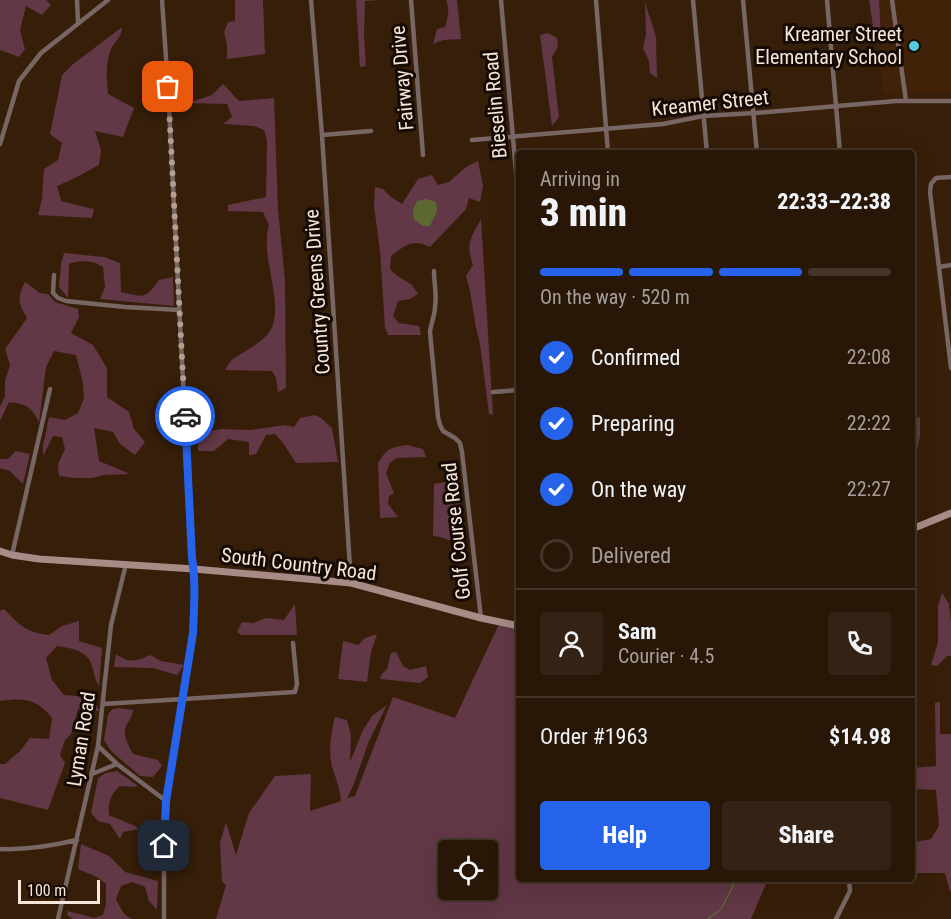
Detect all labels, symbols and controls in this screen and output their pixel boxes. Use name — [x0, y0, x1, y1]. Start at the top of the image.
place label: Kreamer Street Elementary School — [755, 22, 902, 69]
street label: Fairway Drive — [385, 25, 419, 131]
marker: Kreamer Street Elementary School — [907, 39, 921, 53]
street label: Bieselin Road — [478, 51, 512, 159]
pin — [142, 61, 193, 112]
icon: bag — [151, 70, 184, 103]
street label: Kreamer Street — [650, 85, 770, 121]
text: Arriving in — [540, 167, 620, 191]
text: 22:33–22:38 — [777, 189, 891, 214]
text: 3 min — [540, 190, 627, 236]
street label: Country Greens Drive — [299, 209, 335, 375]
text: On the way · 520 m — [540, 285, 690, 309]
icon: check — [540, 341, 573, 374]
text: Confirmed — [591, 345, 680, 370]
text: 22:08 — [847, 345, 891, 369]
courier — [155, 386, 215, 446]
icon: car — [169, 400, 202, 433]
icon: check — [540, 407, 573, 440]
text: Preparing — [591, 411, 675, 436]
text: 22:22 — [847, 411, 891, 435]
street label: Golf Course Road — [437, 461, 475, 601]
icon: check — [540, 473, 573, 506]
text: On the way — [591, 477, 686, 502]
text: 22:27 — [847, 477, 891, 501]
street label: South Country Road — [220, 543, 378, 585]
text: Delivered — [591, 543, 671, 568]
button: person — [540, 612, 603, 675]
button: phone — [828, 612, 891, 675]
text: Sam — [618, 619, 657, 644]
text: Courier · 4.5 — [618, 644, 714, 668]
street label: Lyman Road — [62, 690, 100, 788]
text: Order #1963 — [540, 724, 648, 749]
text: $14.98 — [829, 724, 891, 749]
button: Help — [540, 801, 710, 870]
button: Share — [722, 801, 891, 870]
pin — [138, 820, 189, 871]
icon: home — [147, 829, 180, 862]
map controls — [438, 840, 498, 900]
button: locate — [438, 840, 498, 900]
scale bar — [18, 877, 100, 904]
text: 100 m — [27, 881, 66, 900]

